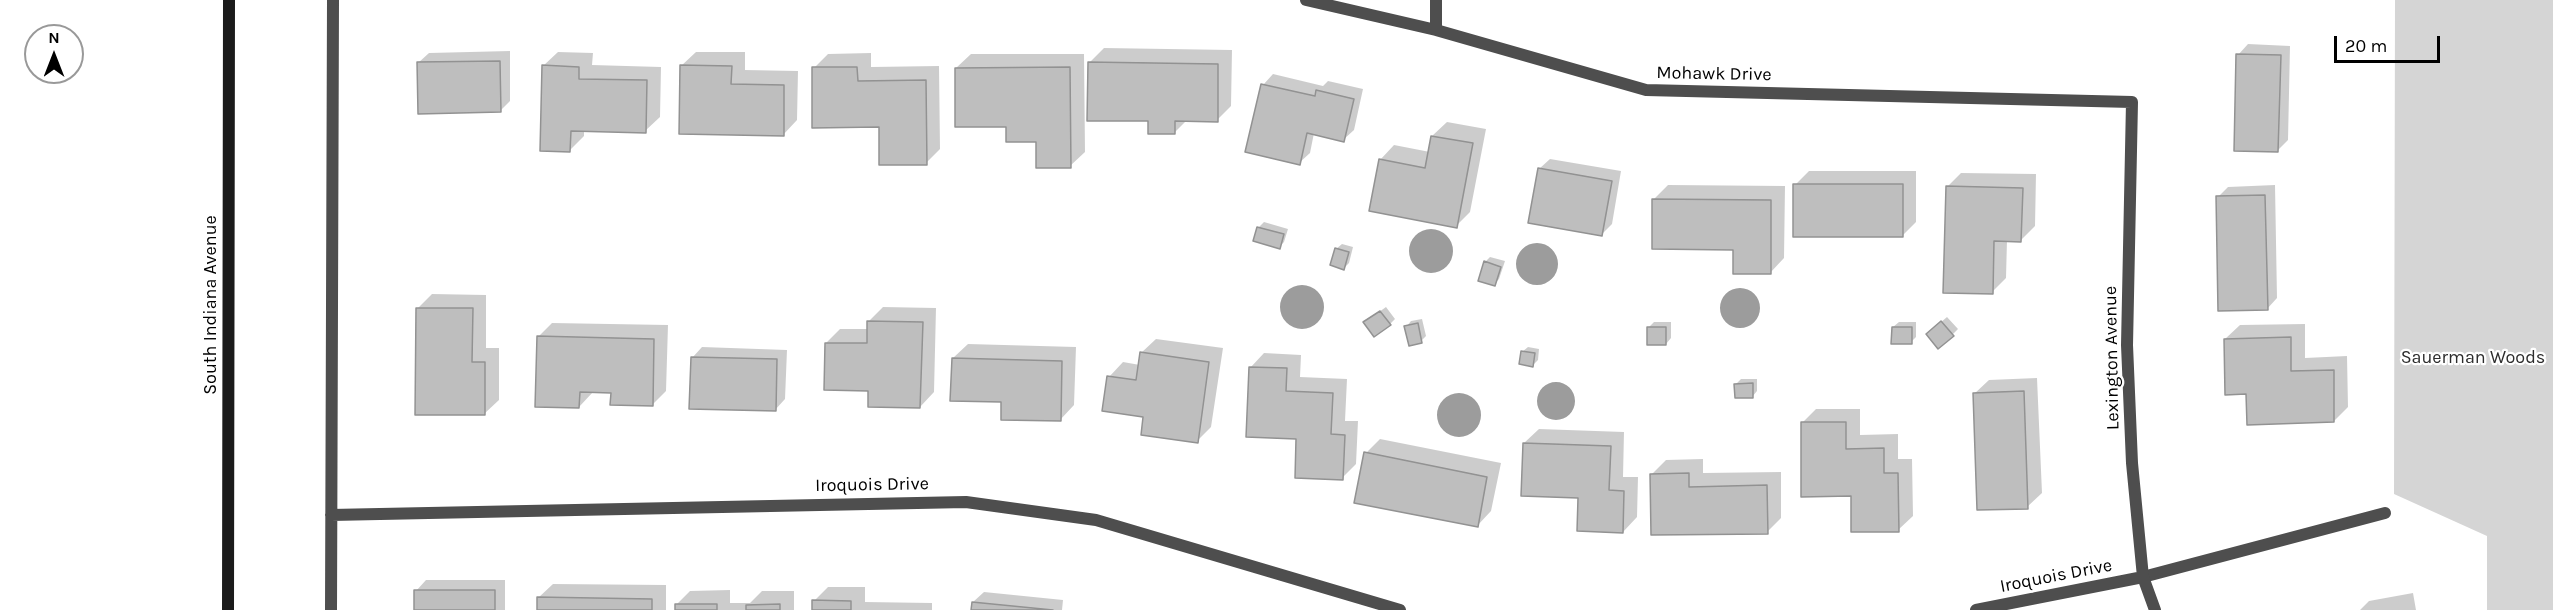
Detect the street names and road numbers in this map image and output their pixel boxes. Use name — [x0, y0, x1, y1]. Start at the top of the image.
street label: Mohawk Drive — [1656, 62, 1772, 86]
street label: South Indiana Avenue — [200, 215, 222, 395]
street label: Lexington Avenue — [2100, 286, 2124, 430]
street label: Iroquois Drive — [815, 473, 929, 497]
street label: Iroquois Drive — [1998, 555, 2114, 597]

